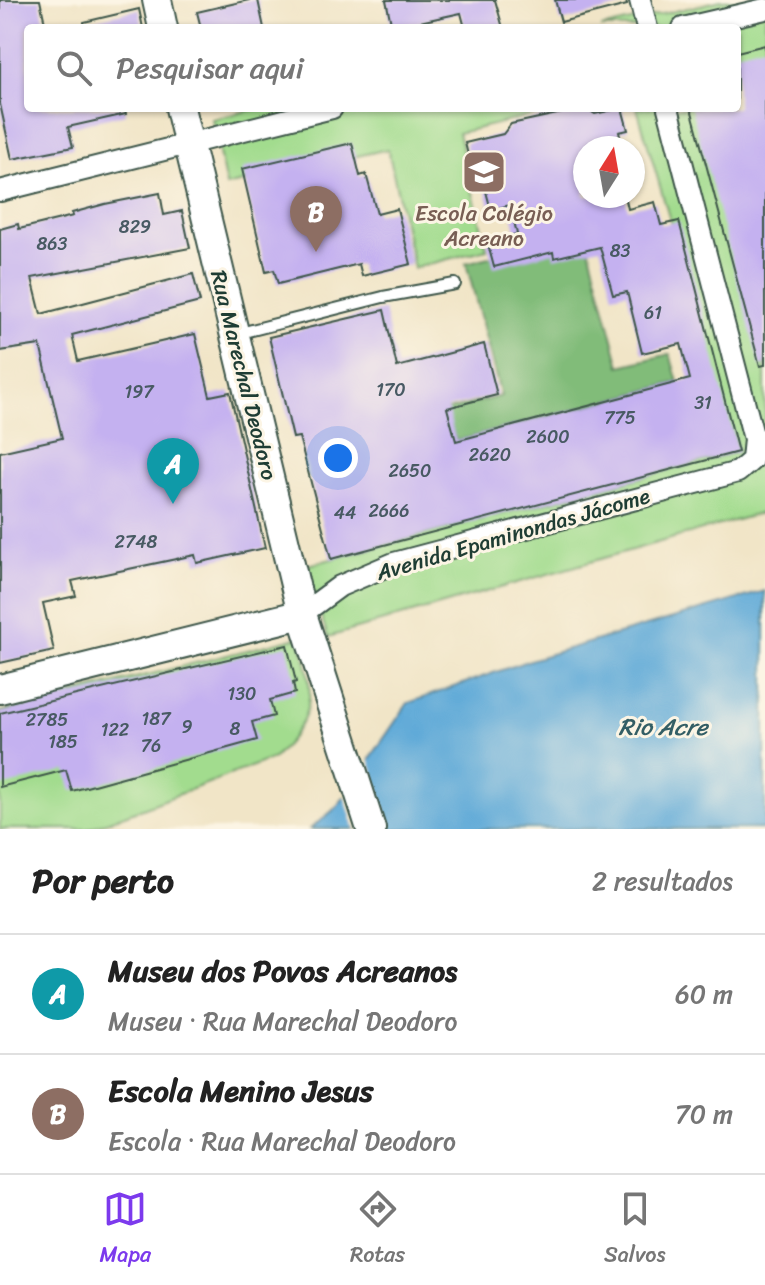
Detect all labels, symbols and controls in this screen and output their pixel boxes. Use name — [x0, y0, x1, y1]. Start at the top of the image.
search box — [24, 24, 741, 112]
text: Pesquisar aqui — [116, 41, 304, 95]
icon: search — [52, 46, 96, 90]
north arrow — [573, 136, 645, 208]
school or university icon: Escola Colégio Acreano — [460, 148, 508, 196]
pin: B — [290, 186, 342, 252]
place label: Escola Colégio Acreano — [415, 194, 553, 258]
house number: 829 — [119, 211, 151, 243]
house number: 863 — [37, 228, 68, 260]
house number: 83 — [610, 235, 630, 267]
street label: Rua Marechal Deodoro — [199, 266, 289, 484]
house number: 61 — [644, 297, 662, 329]
house number: 170 — [376, 374, 406, 406]
house number: 197 — [124, 376, 155, 408]
house number: 31 — [694, 387, 712, 419]
house number: 775 — [604, 402, 636, 434]
house number: 2600 — [526, 421, 570, 453]
pin: A — [147, 438, 199, 504]
your location — [318, 438, 358, 478]
house number: 2620 — [469, 439, 511, 471]
house number: 2650 — [389, 455, 431, 487]
street label: Avenida Epaminondas Jácome — [371, 476, 655, 592]
house number: 2666 — [368, 495, 410, 527]
house number: 44 — [334, 497, 356, 529]
house number: 2748 — [115, 526, 158, 558]
house number: 130 — [228, 678, 256, 710]
house number: 187 — [142, 703, 172, 735]
house number: 2785 — [26, 704, 68, 736]
water label: Rio Acre — [619, 706, 710, 748]
house number: 9 — [181, 711, 193, 743]
house number: 8 — [230, 713, 241, 745]
house number: 122 — [101, 714, 129, 746]
house number: 185 — [48, 726, 78, 758]
house number: 76 — [141, 730, 161, 762]
text: Por perto — [32, 851, 174, 911]
text: 2 resultados — [592, 858, 733, 904]
text: Museu dos Povos Acreanos — [108, 944, 457, 998]
text: A — [49, 971, 67, 1017]
text: 60 m — [675, 971, 733, 1017]
text: Museu · Rua Marechal Deodoro — [108, 998, 457, 1044]
text: Escola Menino Jesus — [108, 1064, 373, 1118]
text: B — [50, 1091, 66, 1137]
text: 70 m — [675, 1091, 733, 1137]
text: Escola · Rua Marechal Deodoro — [108, 1118, 456, 1164]
tab: Mapa — [99, 1187, 151, 1274]
tab: Rotas — [350, 1187, 405, 1274]
tab: Salvos — [604, 1187, 666, 1274]

